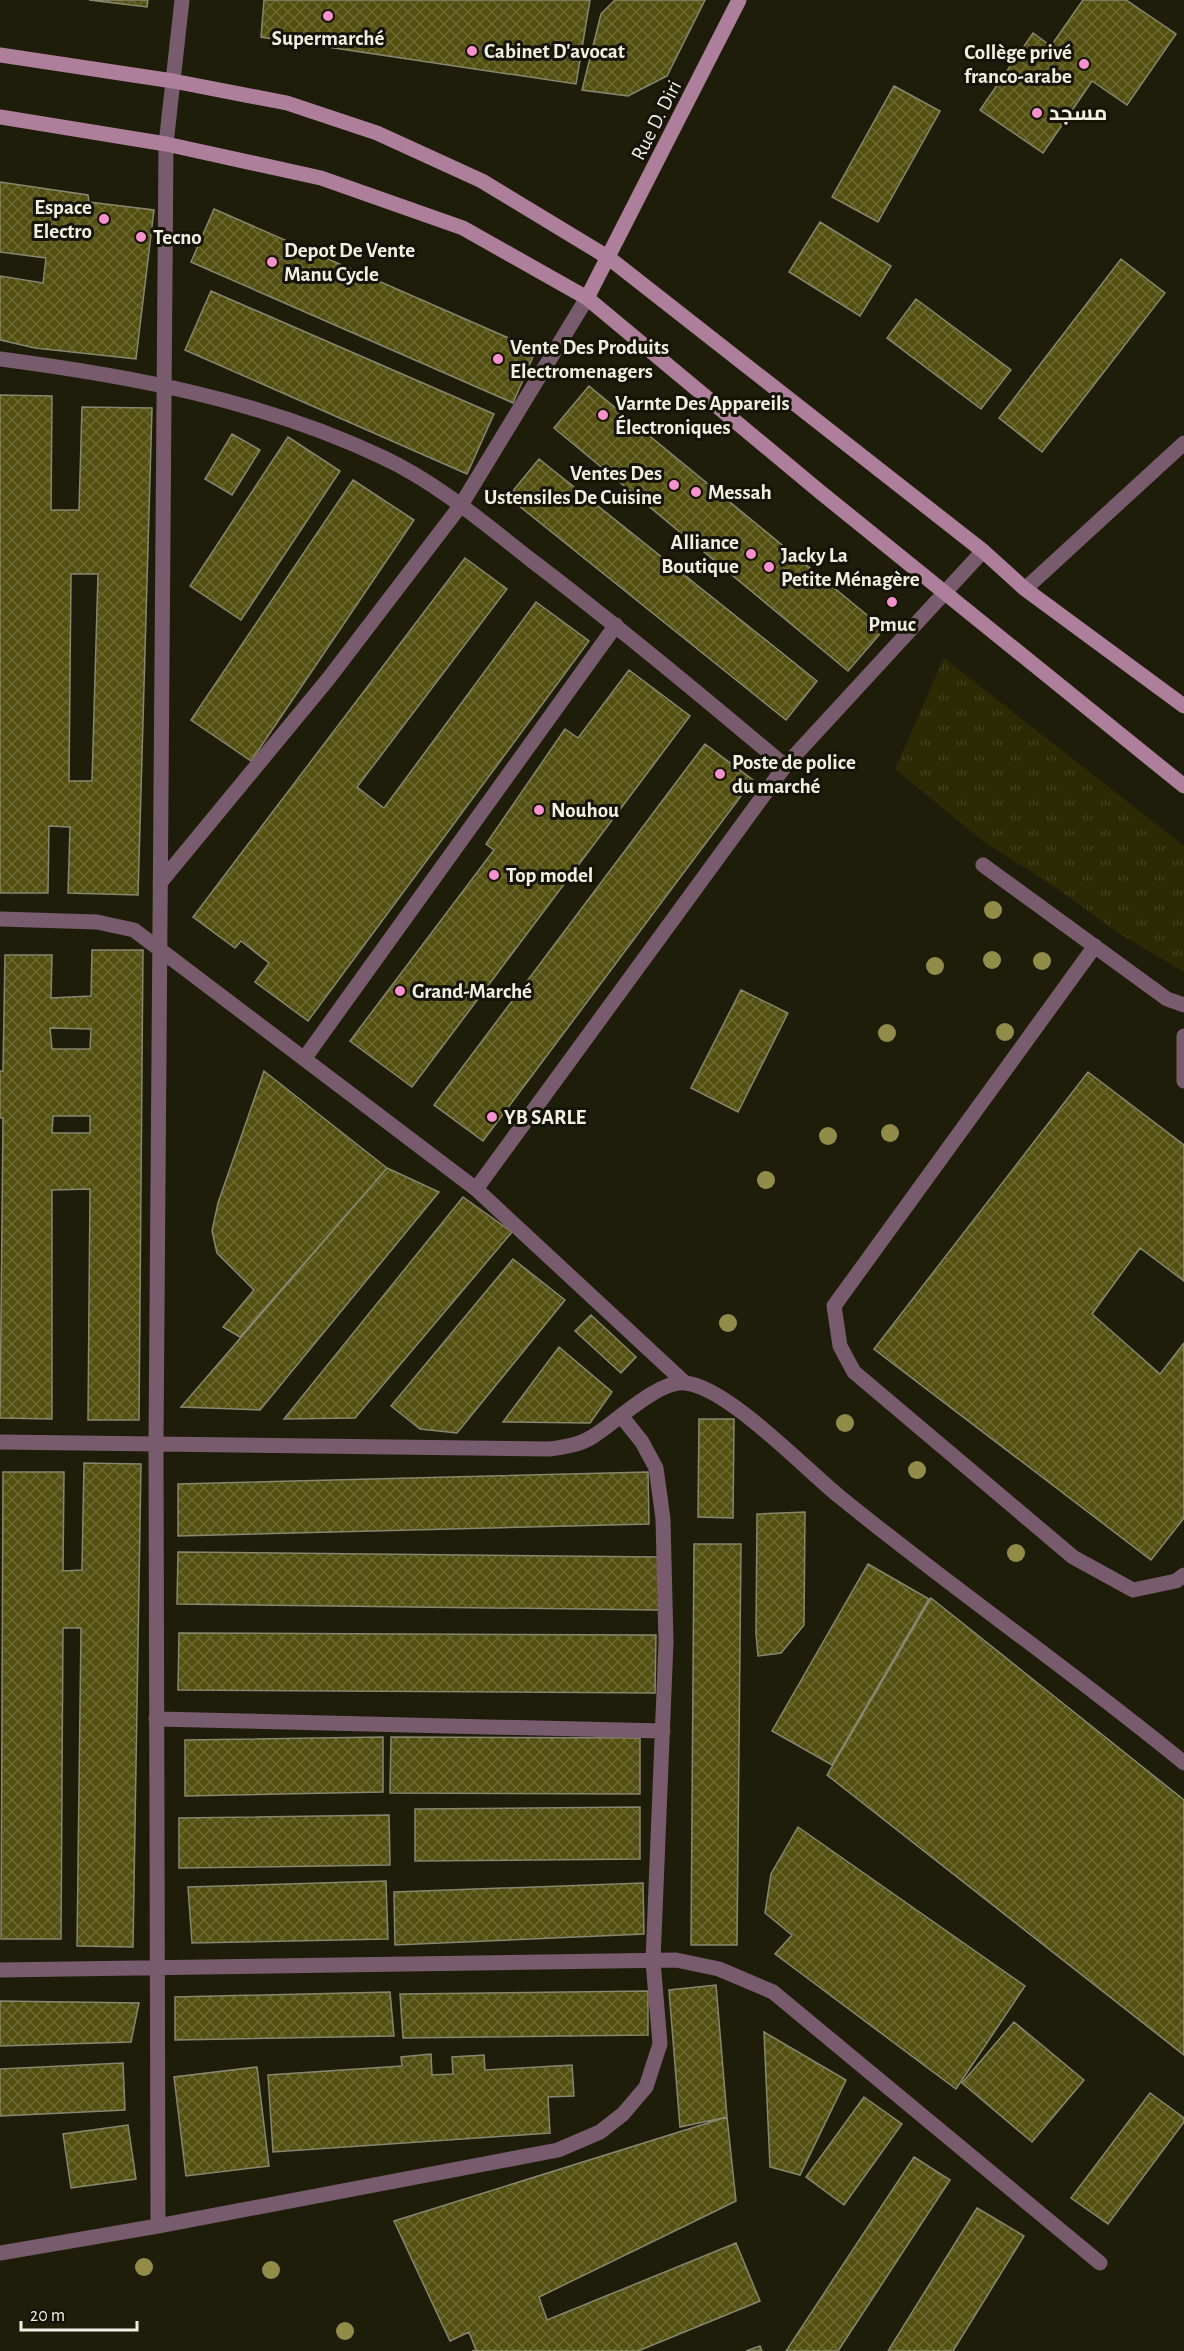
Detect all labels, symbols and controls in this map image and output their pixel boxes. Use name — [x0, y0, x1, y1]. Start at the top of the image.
marker: Supermarché — [321, 9, 335, 23]
place label: Supermarché — [272, 28, 385, 49]
place label: Cabinet D'avocat — [484, 41, 625, 62]
place label: Collège privé franco-arabe — [964, 42, 1072, 87]
marker: Cabinet D'avocat — [465, 44, 479, 58]
marker: Collège privé franco-arabe — [1077, 57, 1091, 71]
street label: Rue D. Diri — [627, 77, 685, 164]
place label: مسجد — [1049, 103, 1107, 125]
marker: مسجد — [1030, 106, 1044, 120]
place label: Espace Electro — [33, 197, 92, 242]
marker: Espace Electro — [97, 212, 111, 226]
place label: Tecno — [153, 227, 202, 248]
marker: Tecno — [134, 230, 148, 244]
place label: Depot De Vente Manu Cycle — [284, 240, 415, 285]
marker: Depot De Vente Manu Cycle — [265, 255, 279, 269]
place label: Vente Des Produits Electromenagers — [510, 337, 669, 382]
marker: Vente Des Produits Electromenagers — [491, 352, 505, 366]
place label: Varnte Des Appareils Électroniques — [615, 393, 790, 438]
marker: Varnte Des Appareils Électroniques — [596, 408, 610, 422]
place label: Ventes Des Ustensiles De Cuisine — [484, 463, 662, 508]
marker: Ventes Des Ustensiles De Cuisine — [667, 478, 681, 492]
place label: Messah — [708, 482, 772, 503]
marker: Messah — [689, 485, 703, 499]
place label: Alliance Boutique — [661, 532, 739, 577]
place label: Jacky La Petite Ménagère — [781, 545, 920, 590]
marker: Alliance Boutique — [744, 547, 758, 561]
marker: Jacky La Petite Ménagère — [762, 560, 776, 574]
marker: Pmuc — [885, 595, 899, 609]
place label: Pmuc — [868, 614, 916, 635]
place label: Poste de police du marché — [732, 752, 856, 797]
marker: Poste de police du marché — [713, 767, 727, 781]
place label: Nouhou — [551, 800, 619, 821]
marker: Nouhou — [532, 803, 546, 817]
place label: Top model — [506, 865, 593, 886]
marker: Top model — [487, 868, 501, 882]
place label: Grand-Marché — [412, 981, 532, 1002]
marker: Grand-Marché — [393, 984, 407, 998]
place label: YB SARLE — [504, 1107, 587, 1128]
marker: YB SARLE — [485, 1110, 499, 1124]
scale bar — [21, 2294, 136, 2332]
text: 20 m — [30, 2307, 65, 2325]

